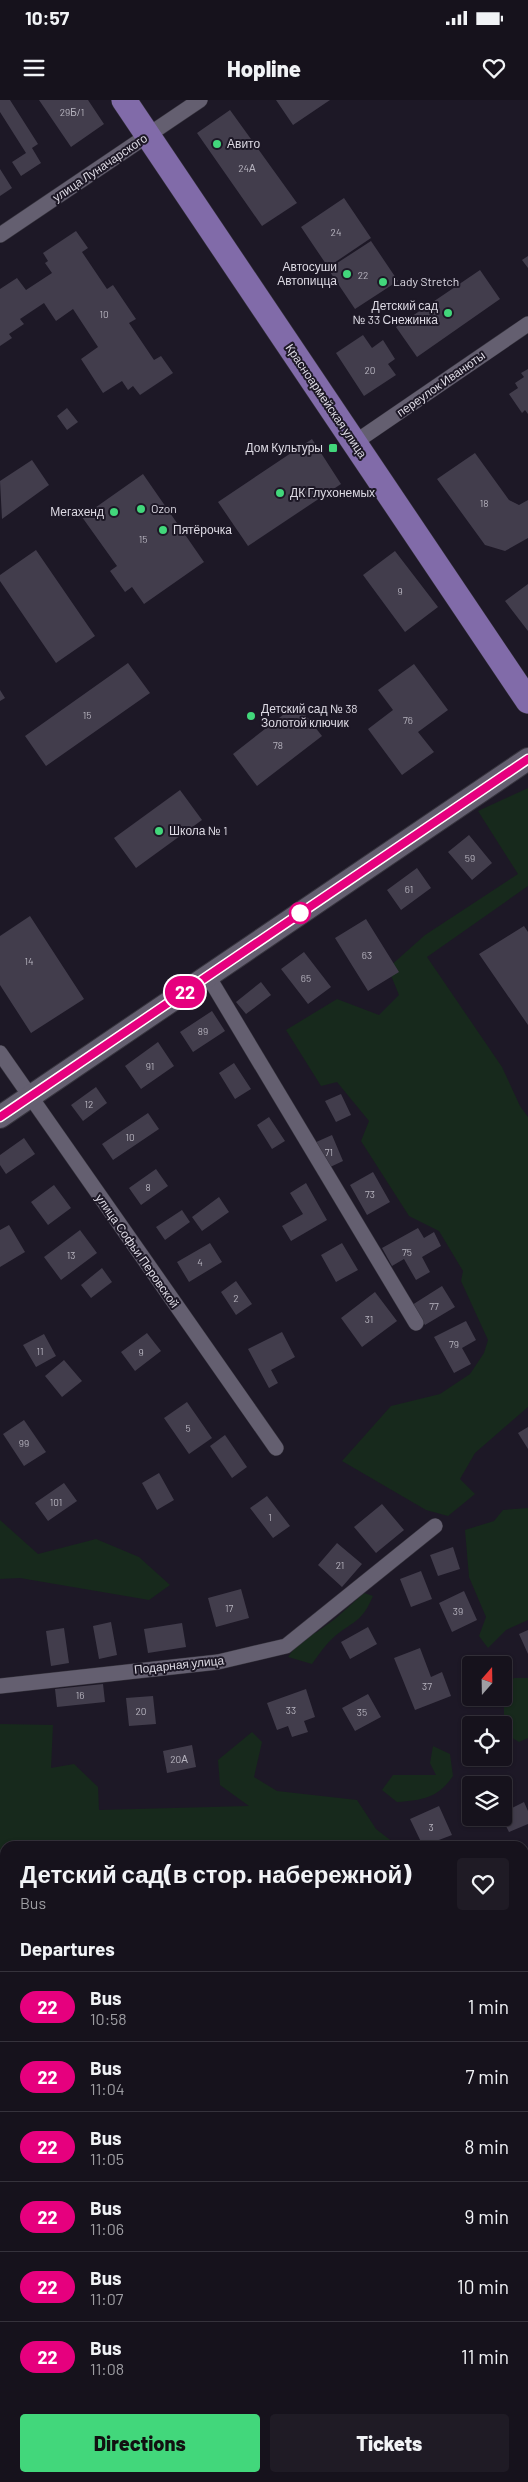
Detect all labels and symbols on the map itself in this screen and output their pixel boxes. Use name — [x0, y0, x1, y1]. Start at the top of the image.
house number: 29Б/1 — [60, 106, 84, 118]
street label: улица Луначарского — [50, 130, 150, 205]
place label: Авито — [227, 136, 260, 150]
marker: Авито — [211, 138, 223, 150]
house number: 24А — [238, 162, 256, 174]
house number: 24 — [331, 226, 341, 238]
place label: Автосуши Автопицца — [277, 259, 337, 288]
marker: Автосуши Автопицца — [341, 268, 353, 280]
house number: 22 — [358, 269, 368, 281]
place label: Lady Stretch — [393, 274, 459, 288]
marker: Lady Stretch — [377, 276, 389, 288]
place label: Детский сад № 33 Снежинка — [353, 298, 438, 326]
marker: Детский сад № 33 Снежинка — [442, 307, 454, 319]
house number: 10 — [99, 308, 109, 320]
street label: Красноармейская улица — [283, 341, 370, 461]
street label: переулок Иванюты — [394, 347, 488, 420]
house number: 20 — [364, 364, 376, 376]
place label: Дом Культуры — [246, 440, 323, 455]
marker: Дом Культуры — [327, 442, 339, 454]
place label: ДК Глухонемых — [290, 485, 375, 500]
marker: ДК Глухонемых — [274, 487, 286, 499]
house number: 18 — [480, 497, 488, 509]
place label: Ozon — [151, 501, 177, 515]
marker: Ozon — [135, 503, 147, 515]
place label: Мегахенд — [50, 504, 104, 519]
marker: Мегахенд — [108, 506, 120, 518]
place label: Пятёрочка — [173, 522, 232, 537]
marker: Пятёрочка — [157, 524, 169, 536]
house number: 15 — [139, 533, 147, 545]
house number: 9 — [397, 585, 403, 597]
place label: Детский сад № 38 Золотой ключик — [261, 701, 358, 729]
house number: 15 — [83, 709, 91, 721]
marker: Детский сад № 38 Золотой ключик — [245, 710, 257, 722]
house number: 76 — [403, 714, 413, 726]
house number: 78 — [273, 739, 283, 751]
place label: Школа № 1 — [169, 823, 227, 837]
marker: Школа № 1 — [153, 825, 165, 837]
house number: 59 — [465, 852, 475, 864]
house number: 61 — [405, 883, 413, 895]
unlabelled marker — [289, 902, 311, 924]
house number: 63 — [362, 949, 372, 961]
house number: 14 — [24, 955, 34, 967]
house number: 65 — [301, 972, 311, 984]
line badge: 22 — [162, 976, 208, 1008]
house number: 89 — [198, 1025, 208, 1037]
house number: 91 — [146, 1060, 154, 1072]
house number: 12 — [85, 1098, 93, 1110]
house number: 10 — [125, 1131, 135, 1143]
house number: 71 — [325, 1146, 333, 1158]
house number: 8 — [145, 1181, 151, 1193]
house number: 73 — [365, 1188, 375, 1200]
street label: улица Софьи Перовской — [92, 1191, 182, 1311]
house number: 75 — [402, 1246, 412, 1258]
house number: 13 — [67, 1249, 75, 1261]
house number: 4 — [197, 1256, 203, 1268]
house number: 2 — [233, 1292, 239, 1304]
house number: 77 — [429, 1300, 439, 1312]
house number: 31 — [365, 1313, 373, 1325]
house number: 79 — [449, 1338, 459, 1350]
house number: 11 — [36, 1345, 44, 1357]
house number: 9 — [138, 1346, 144, 1358]
house number: 5 — [185, 1422, 191, 1434]
house number: 99 — [19, 1437, 29, 1449]
house number: 101 — [50, 1496, 62, 1508]
house number: 1 — [268, 1511, 272, 1523]
house number: 21 — [336, 1559, 344, 1571]
house number: 17 — [225, 1602, 233, 1614]
house number: 39 — [453, 1605, 463, 1617]
street label: Подарная улица — [133, 1652, 225, 1677]
north arrow — [462, 1656, 512, 1706]
house number: 37 — [422, 1680, 432, 1692]
house number: 16 — [76, 1689, 84, 1701]
house number: 33 — [286, 1704, 296, 1716]
house number: 20 — [135, 1705, 147, 1717]
house number: 35 — [357, 1706, 367, 1718]
house number: 20А — [170, 1753, 188, 1765]
house number: 3 — [428, 1821, 434, 1833]

